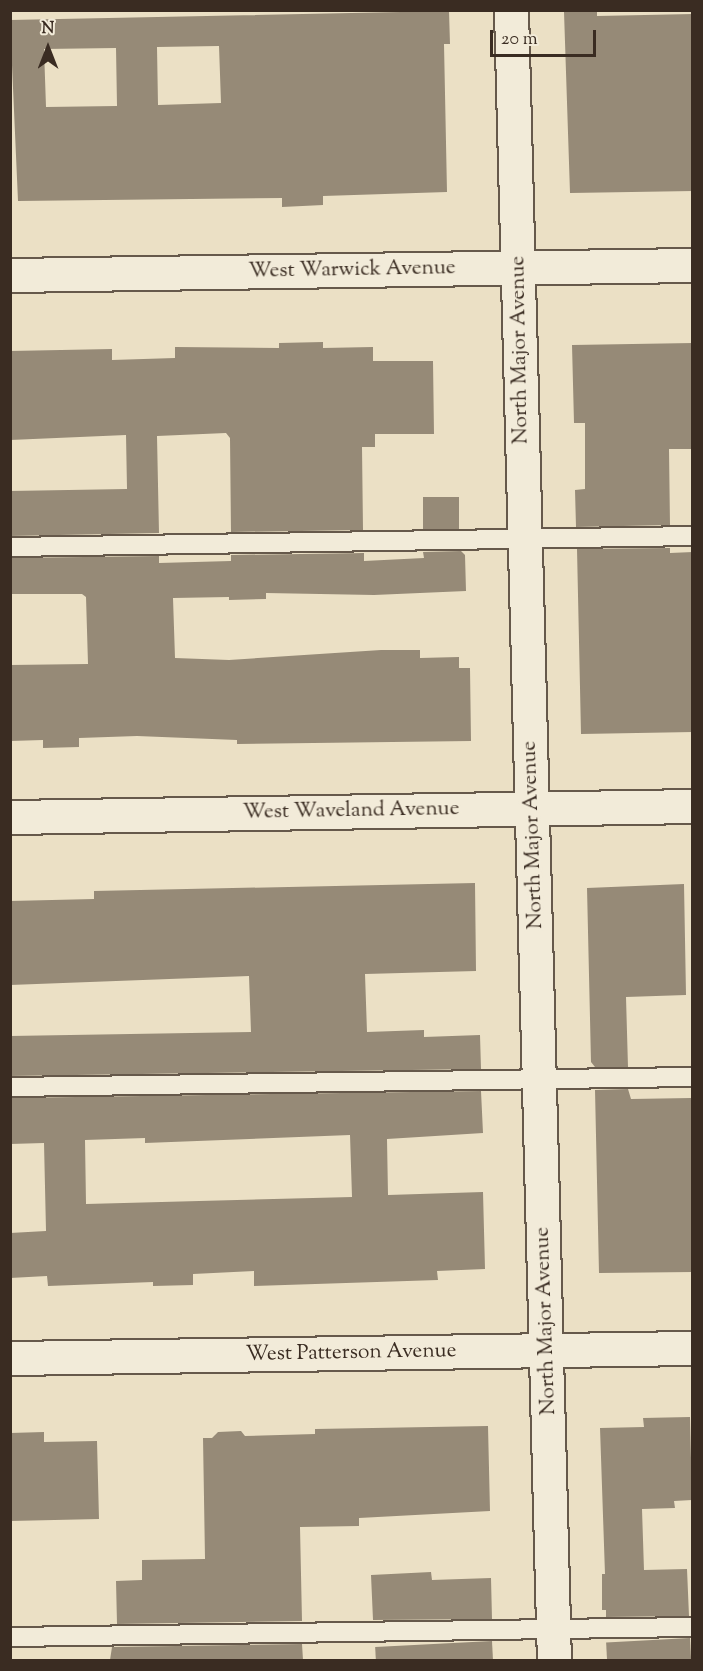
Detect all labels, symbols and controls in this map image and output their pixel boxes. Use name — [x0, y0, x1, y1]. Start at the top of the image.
north arrow — [18, 18, 78, 78]
text: N — [42, 18, 54, 41]
scale bar — [493, 18, 600, 56]
text: 20 m — [501, 27, 538, 53]
street label: West Warwick Avenue — [248, 256, 456, 284]
street label: North Major Avenue — [506, 256, 534, 444]
street label: North Major Avenue — [517, 740, 549, 930]
street label: West Waveland Avenue — [242, 797, 460, 825]
street label: North Major Avenue — [530, 1226, 562, 1416]
street label: West Patterson Avenue — [245, 1339, 457, 1367]

